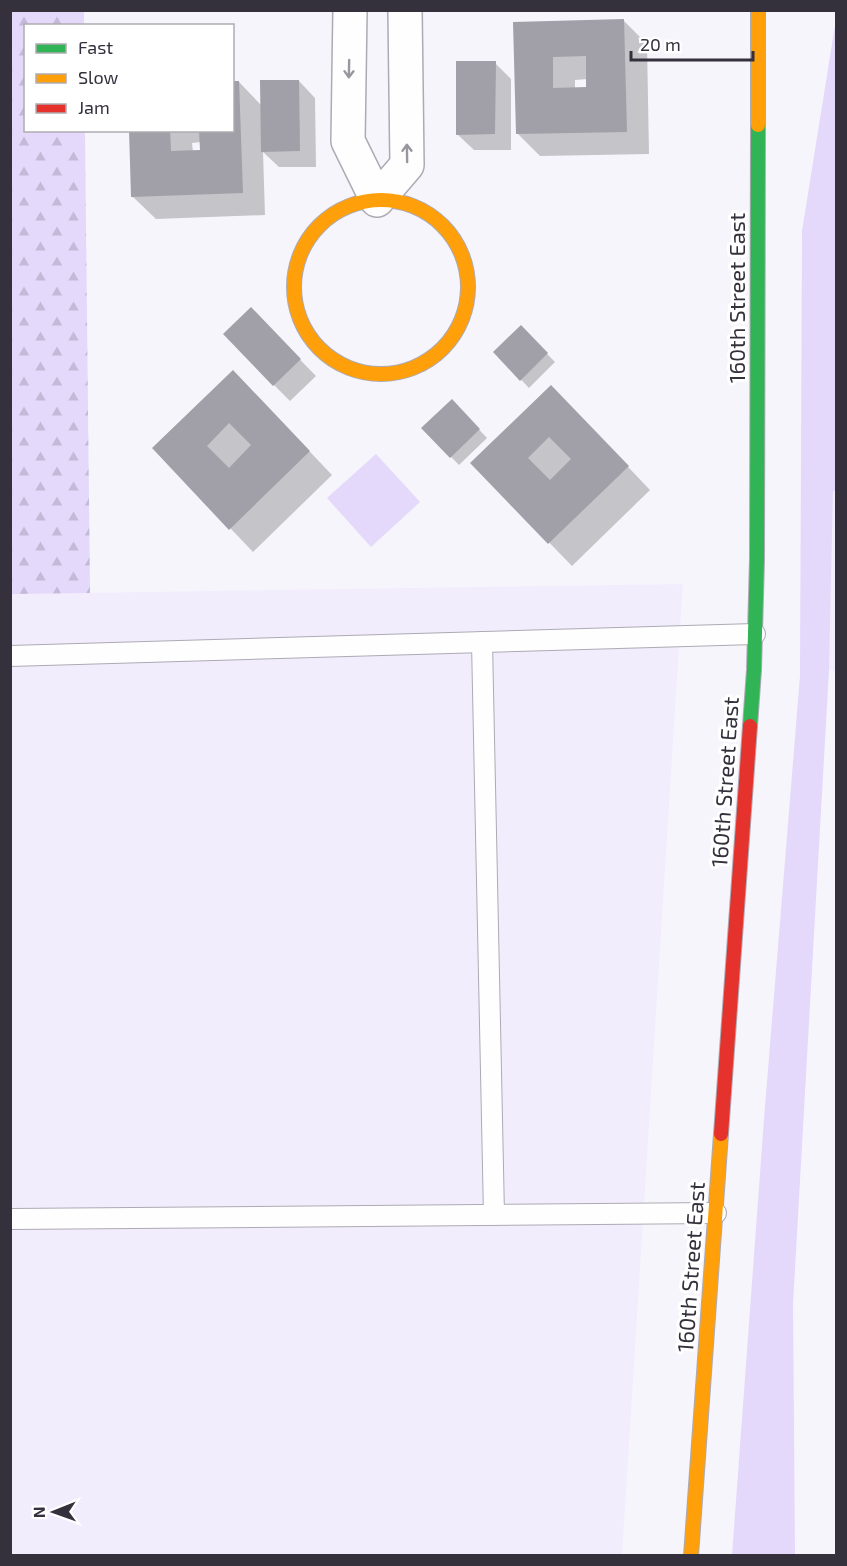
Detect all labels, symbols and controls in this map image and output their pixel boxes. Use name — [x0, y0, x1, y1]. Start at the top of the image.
legend — [24, 24, 234, 132]
scale bar — [631, 24, 752, 62]
text: 20 m — [640, 33, 681, 55]
text: Fast — [78, 36, 113, 58]
one-way arrow — [343, 58, 355, 78]
text: Slow — [78, 66, 119, 88]
text: Jam — [78, 96, 110, 118]
one-way arrow — [401, 144, 413, 164]
street label: 160th Street East — [723, 213, 749, 383]
street label: 160th Street East — [705, 696, 743, 868]
street label: 160th Street East — [671, 1181, 709, 1353]
north arrow — [24, 1482, 84, 1542]
text: N — [29, 1506, 48, 1518]

